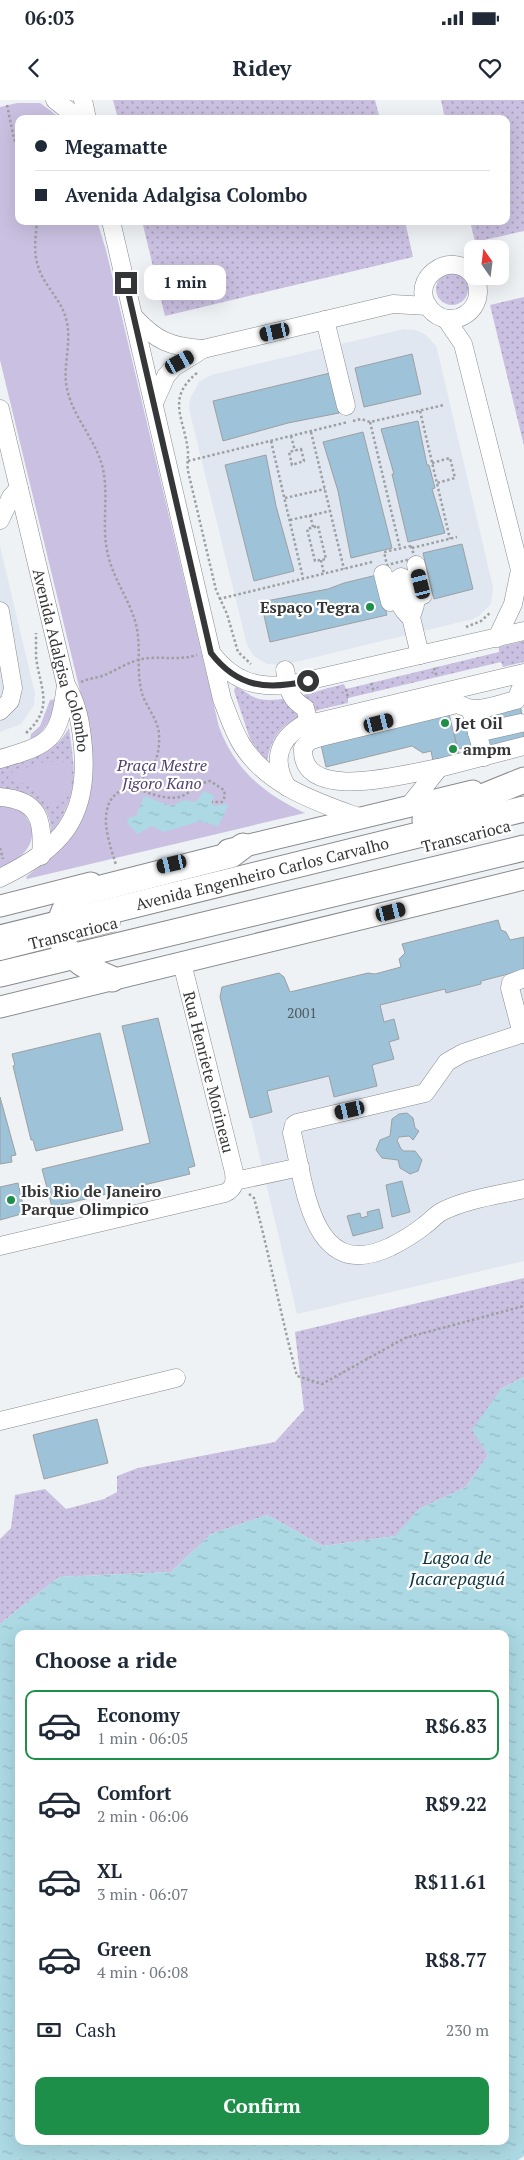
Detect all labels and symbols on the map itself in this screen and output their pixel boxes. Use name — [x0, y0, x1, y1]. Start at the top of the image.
north arrow — [464, 240, 509, 285]
callout: 1 min — [144, 266, 226, 300]
route end — [115, 272, 137, 294]
car — [258, 321, 291, 343]
car — [163, 348, 196, 376]
street label: Avenida Adalgisa Colombo — [28, 566, 94, 753]
car — [410, 568, 431, 600]
place label: Espaço Tegra — [260, 596, 360, 618]
marker: Espaço Tegra — [364, 601, 376, 613]
route start — [297, 670, 319, 692]
car — [362, 712, 395, 734]
place label: Jet Oil — [455, 712, 503, 734]
marker: Jet Oil — [439, 717, 451, 729]
place label: ampm — [463, 738, 511, 760]
marker: ampm — [447, 743, 459, 755]
park label: Praça Mestre Jigoro Kano — [116, 754, 207, 794]
street label: Transcarioca — [419, 814, 513, 858]
street label: Avenida Engenheiro Carlos Carvalho — [133, 832, 391, 915]
car — [155, 853, 188, 875]
car — [374, 901, 407, 923]
street label: Transcarioca — [26, 911, 120, 955]
street label: Rua Henriete Morineau — [178, 989, 240, 1155]
house number: 2001 — [287, 1003, 317, 1022]
car — [333, 1099, 366, 1121]
place label: Ibis Rio de Janeiro Parque Olimpico — [21, 1180, 162, 1220]
marker: Ibis Rio de Janeiro Parque Olimpico — [5, 1194, 17, 1206]
water label: Lagoa de Jacarepaguá — [408, 1545, 505, 1590]

